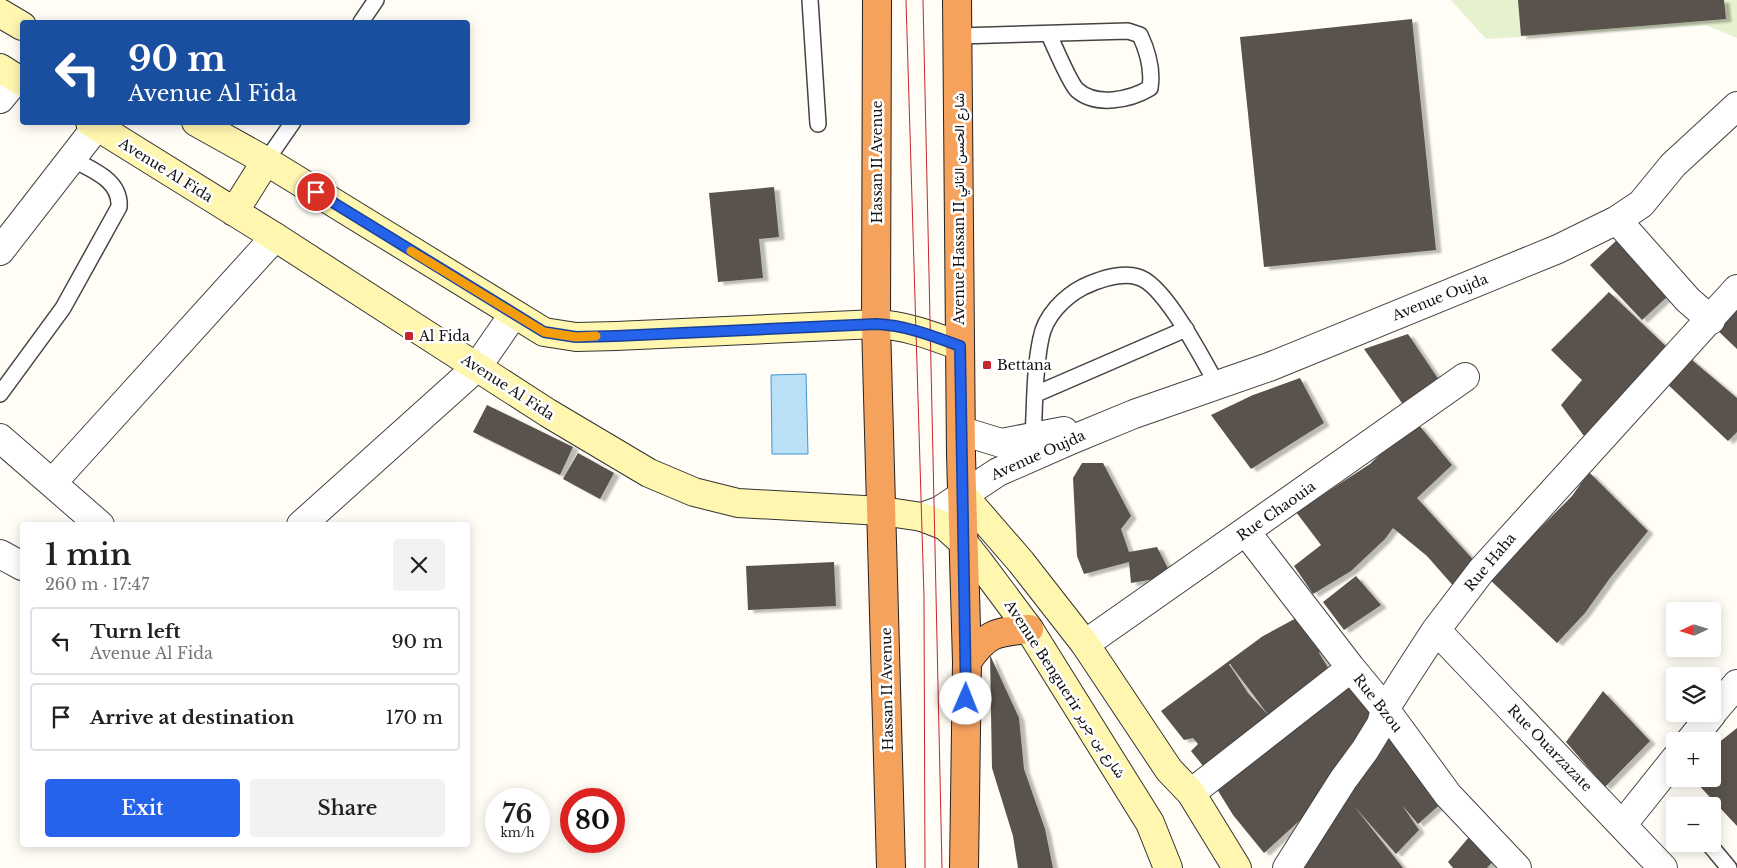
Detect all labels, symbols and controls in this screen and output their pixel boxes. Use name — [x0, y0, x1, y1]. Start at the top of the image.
text: 90 m — [128, 37, 226, 80]
icon: left — [45, 40, 110, 105]
text: Avenue Al Fida — [128, 80, 297, 107]
street label: Avenue Hassan II شارع الحسن الثاني — [950, 93, 971, 326]
street label: Hassan II Avenue — [868, 100, 886, 224]
street label: Avenue Al Fida — [115, 133, 217, 206]
pin — [295, 171, 337, 213]
icon: arrive — [302, 178, 330, 206]
street label: Avenue Oujda — [1389, 270, 1491, 325]
place label: Al Fida — [418, 327, 470, 345]
marker: Al Fida — [403, 330, 415, 342]
street label: Avenue Al Fida — [457, 350, 558, 424]
place label: Bettana — [997, 356, 1052, 374]
marker: Bettana — [981, 359, 993, 371]
street label: Avenue Oujda — [987, 426, 1088, 484]
street label: Rue Chaouia — [1233, 477, 1319, 545]
street label: Rue Haha — [1460, 529, 1520, 595]
text: 1 min — [45, 536, 131, 573]
button: close — [393, 539, 445, 591]
text: 260 m · 17:47 — [45, 574, 149, 594]
street label: Avenue Benguerir شارع بن جرير — [998, 596, 1129, 783]
north arrow — [1666, 602, 1721, 658]
map controls — [1666, 602, 1721, 852]
text: Turn left — [90, 620, 181, 643]
icon: left — [47, 627, 75, 655]
street label: Hassan II Avenue — [877, 627, 897, 751]
text: 90 m — [391, 630, 443, 653]
text: Avenue Al Fida — [90, 643, 213, 663]
button: layers — [1666, 667, 1721, 722]
street label: Rue Bzou — [1350, 670, 1407, 736]
position arrow — [939, 672, 991, 724]
street label: Rue Ouarzazate — [1504, 701, 1596, 795]
icon: arrive — [47, 703, 75, 731]
text: Arrive at destination — [90, 706, 294, 729]
text: 170 m — [386, 706, 443, 729]
button: + — [1666, 732, 1721, 787]
button: Exit — [45, 779, 240, 837]
button: Share — [250, 779, 445, 837]
speed limit sign: 80 — [560, 788, 625, 853]
button: − — [1666, 797, 1721, 852]
text: 76 — [503, 799, 532, 830]
text: km/h — [500, 825, 535, 840]

